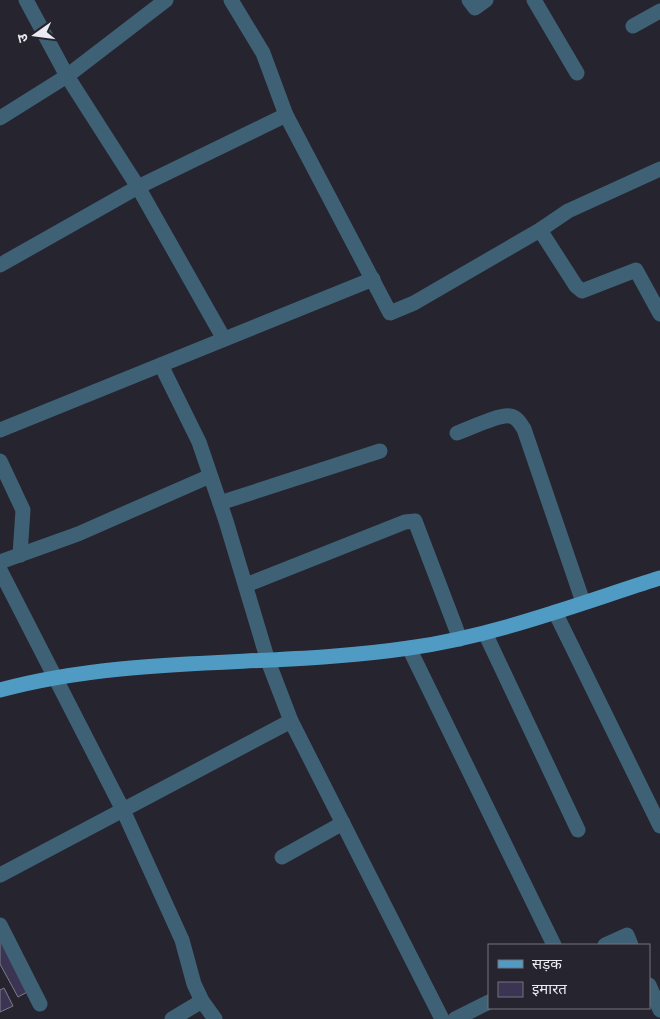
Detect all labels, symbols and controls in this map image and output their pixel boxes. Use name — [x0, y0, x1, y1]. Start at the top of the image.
north arrow — [10, 10, 60, 60]
text: उ — [13, 31, 31, 44]
legend — [488, 944, 650, 1009]
text: सड़क — [532, 955, 562, 972]
text: इमारत — [532, 980, 567, 997]

